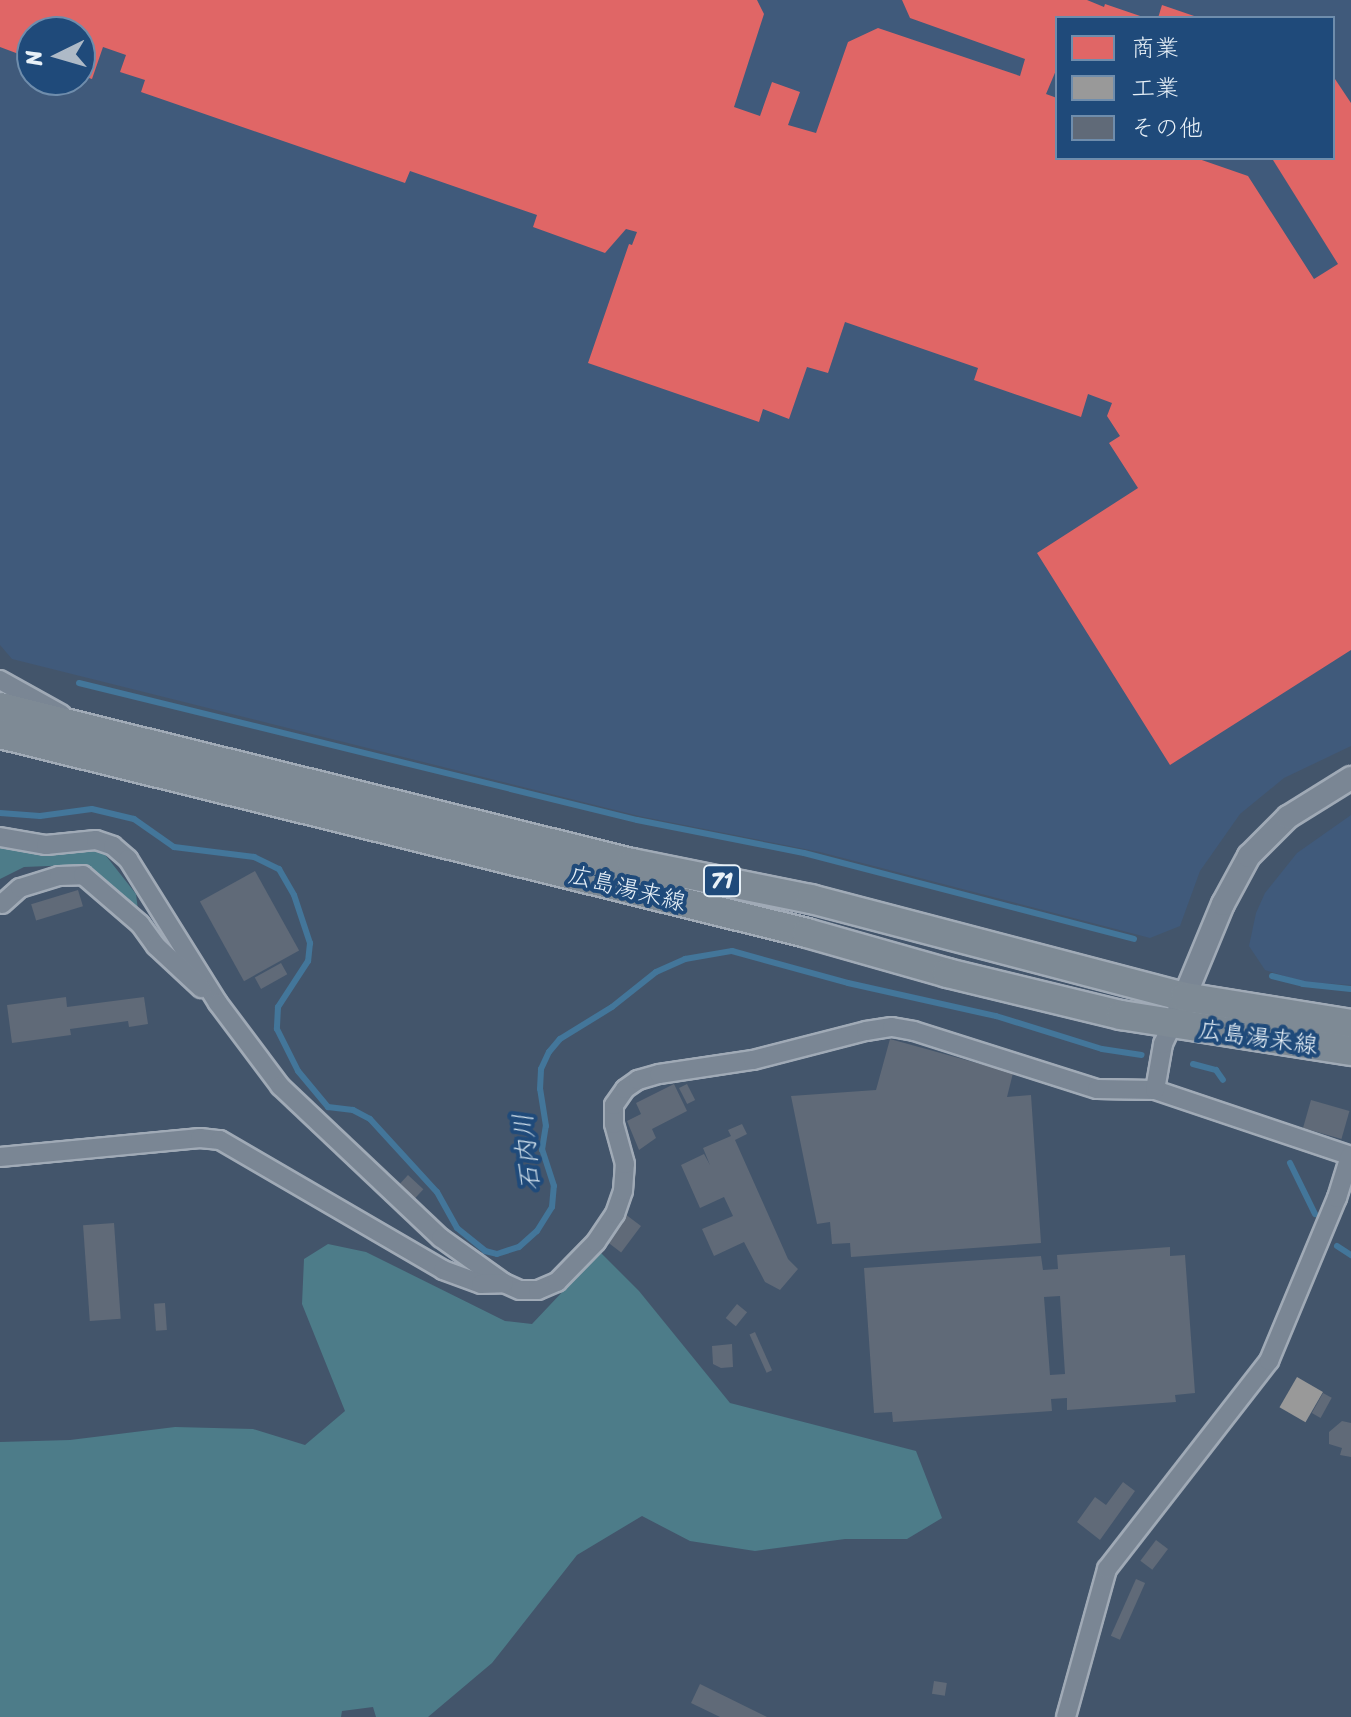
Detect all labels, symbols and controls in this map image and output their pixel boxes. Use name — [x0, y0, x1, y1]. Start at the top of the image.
north arrow — [16, 16, 96, 96]
legend — [1055, 16, 1335, 160]
text: 商業 — [1131, 27, 1179, 69]
text: N — [13, 49, 54, 67]
text: 工業 — [1131, 67, 1179, 109]
text: その他 — [1131, 107, 1203, 149]
street label: 広島湯来線 — [565, 861, 689, 917]
road number: 71 — [702, 863, 742, 899]
street label: 広島湯来線 — [1197, 1015, 1319, 1061]
water label: 石内川 — [507, 1112, 547, 1192]

